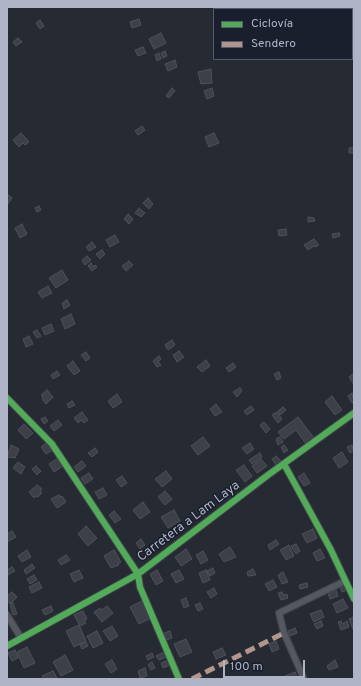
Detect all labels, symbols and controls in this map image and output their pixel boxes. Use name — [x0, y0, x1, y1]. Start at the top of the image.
legend — [213, 8, 353, 60]
text: Ciclovía — [251, 16, 293, 32]
text: Sendero — [251, 36, 296, 52]
street label: Carretera a Lam Laya — [135, 478, 243, 566]
scale bar — [225, 652, 307, 678]
text: 100 m — [230, 659, 263, 675]

